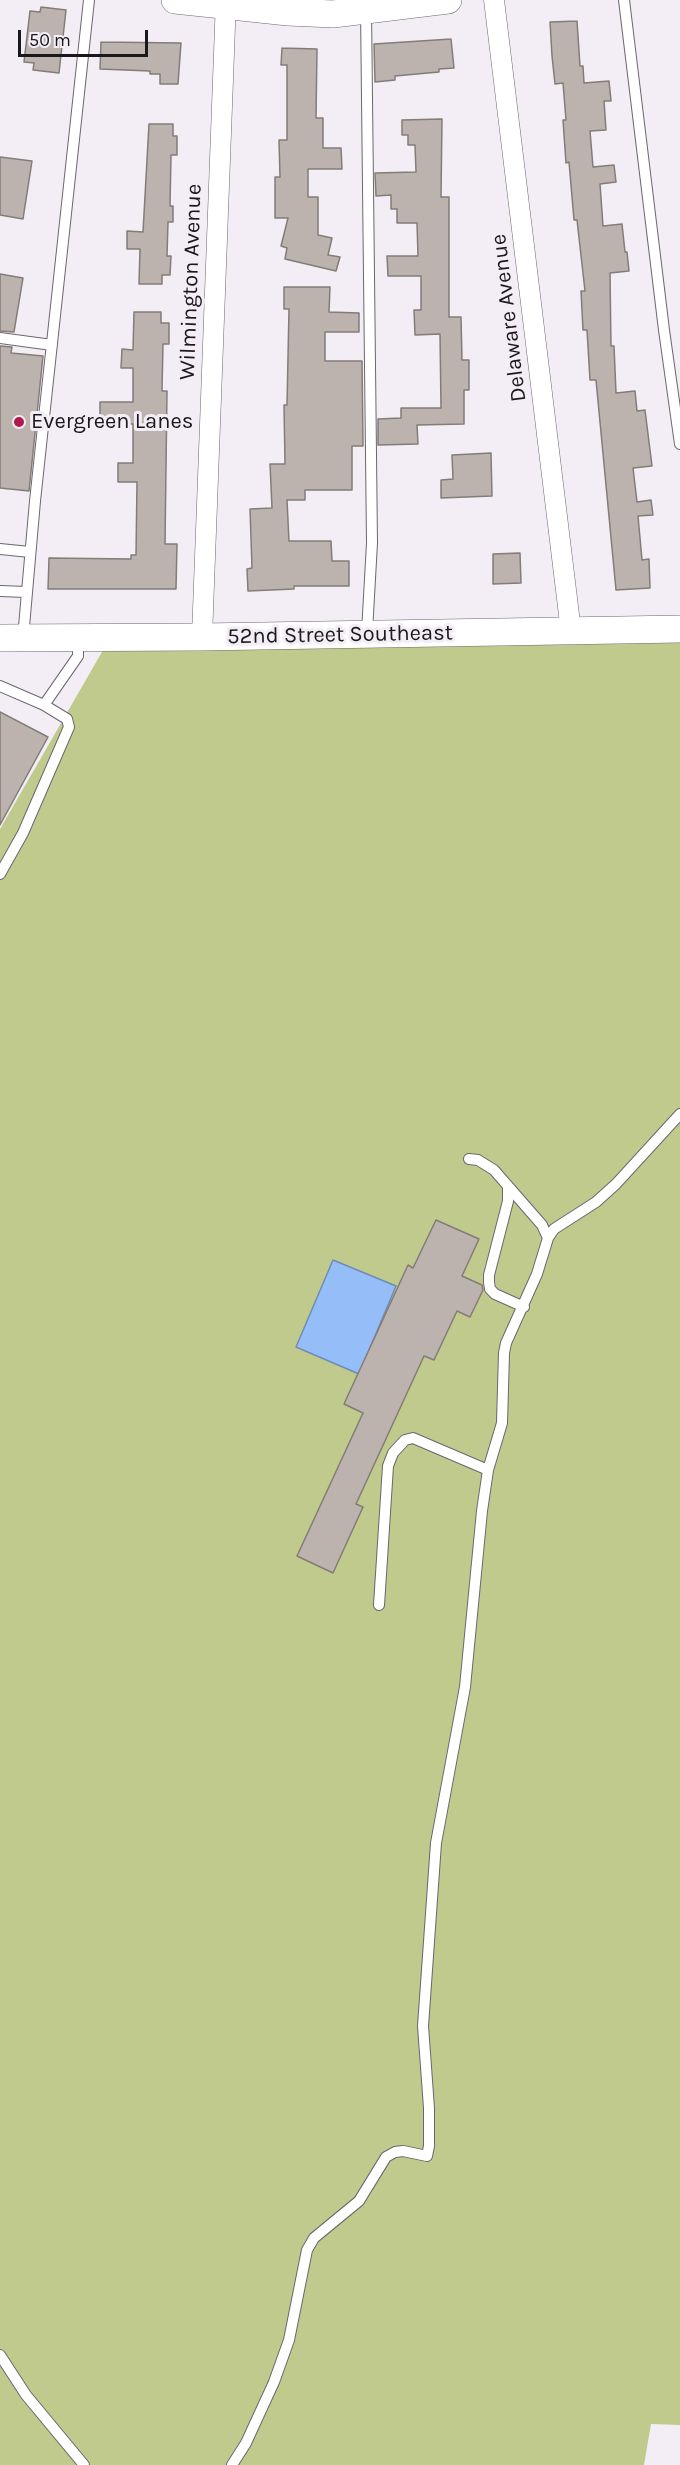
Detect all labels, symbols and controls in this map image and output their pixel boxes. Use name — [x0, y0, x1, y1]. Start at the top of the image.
scale bar — [21, 18, 152, 56]
text: 50 m — [29, 29, 71, 51]
street label: Wilmington Avenue — [174, 183, 208, 381]
street label: Delaware Avenue — [486, 233, 532, 403]
place label: Evergreen Lanes — [31, 409, 193, 435]
marker: Evergreen Lanes — [12, 415, 26, 429]
street label: 52nd Street Southeast — [227, 620, 453, 650]

